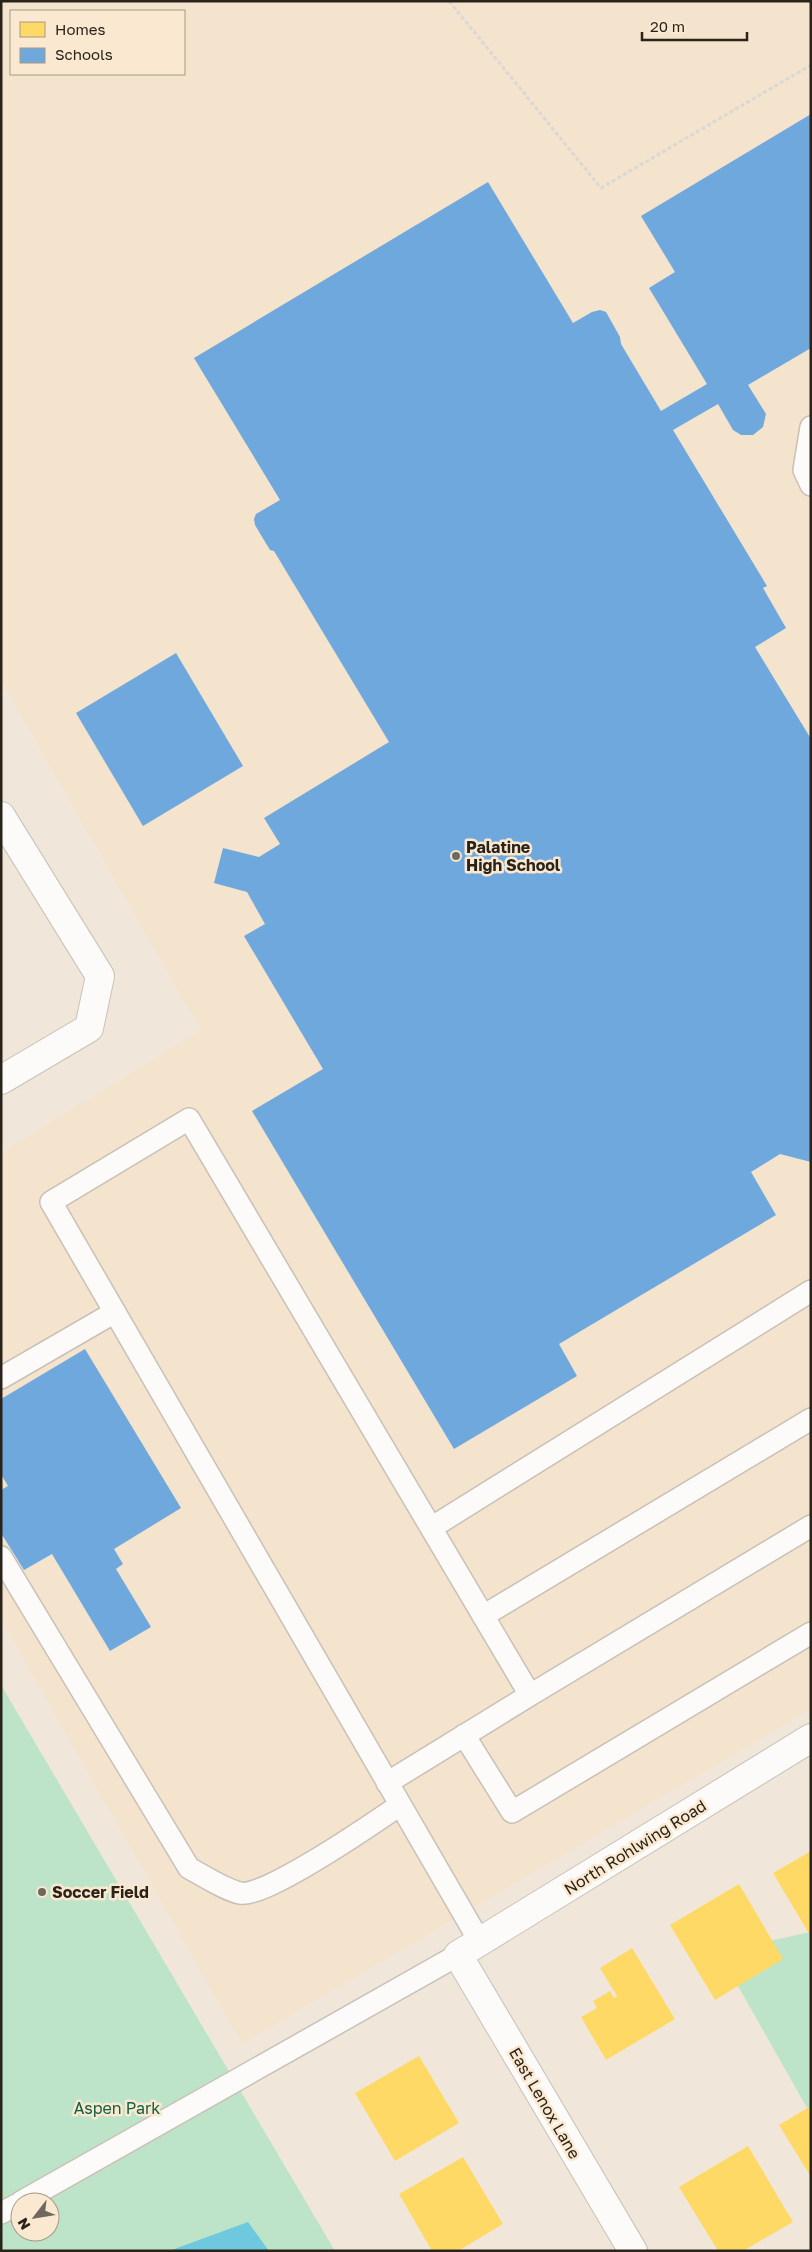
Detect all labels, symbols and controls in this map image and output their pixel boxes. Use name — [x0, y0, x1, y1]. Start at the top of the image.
legend — [10, 10, 185, 75]
scale bar — [642, 10, 747, 42]
text: 20 m — [650, 17, 685, 35]
text: Homes — [55, 20, 105, 38]
text: Schools — [55, 45, 113, 63]
place label: Palatine High School — [466, 837, 561, 875]
marker: Palatine High School — [450, 850, 462, 862]
street label: North Rohlwing Road — [560, 1795, 710, 1899]
place label: Soccer Field — [52, 1882, 149, 1902]
marker: Soccer Field — [36, 1886, 48, 1898]
street label: East Lenox Lane — [505, 2044, 585, 2162]
park label: Aspen Park — [74, 2098, 160, 2118]
north arrow — [10, 2192, 60, 2242]
text: N — [13, 2215, 33, 2233]

